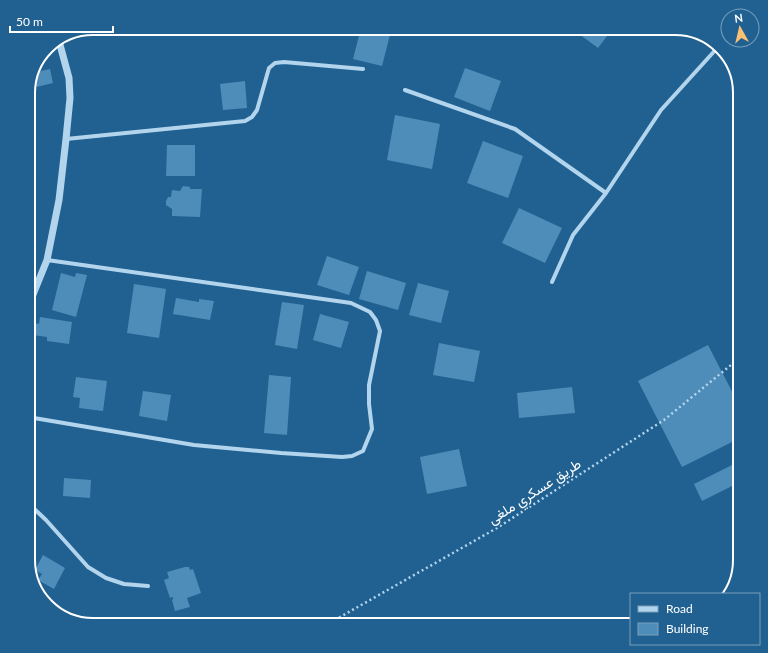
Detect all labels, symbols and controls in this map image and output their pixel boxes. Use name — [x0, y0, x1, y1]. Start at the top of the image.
scale bar — [10, 8, 113, 34]
north arrow — [720, 8, 760, 48]
text: N — [733, 11, 744, 25]
text: 50 m — [16, 14, 43, 29]
street label: طريق عسكري ملغى — [484, 455, 586, 531]
legend — [630, 593, 760, 645]
text: Road — [666, 601, 693, 616]
text: Building — [666, 621, 709, 636]

